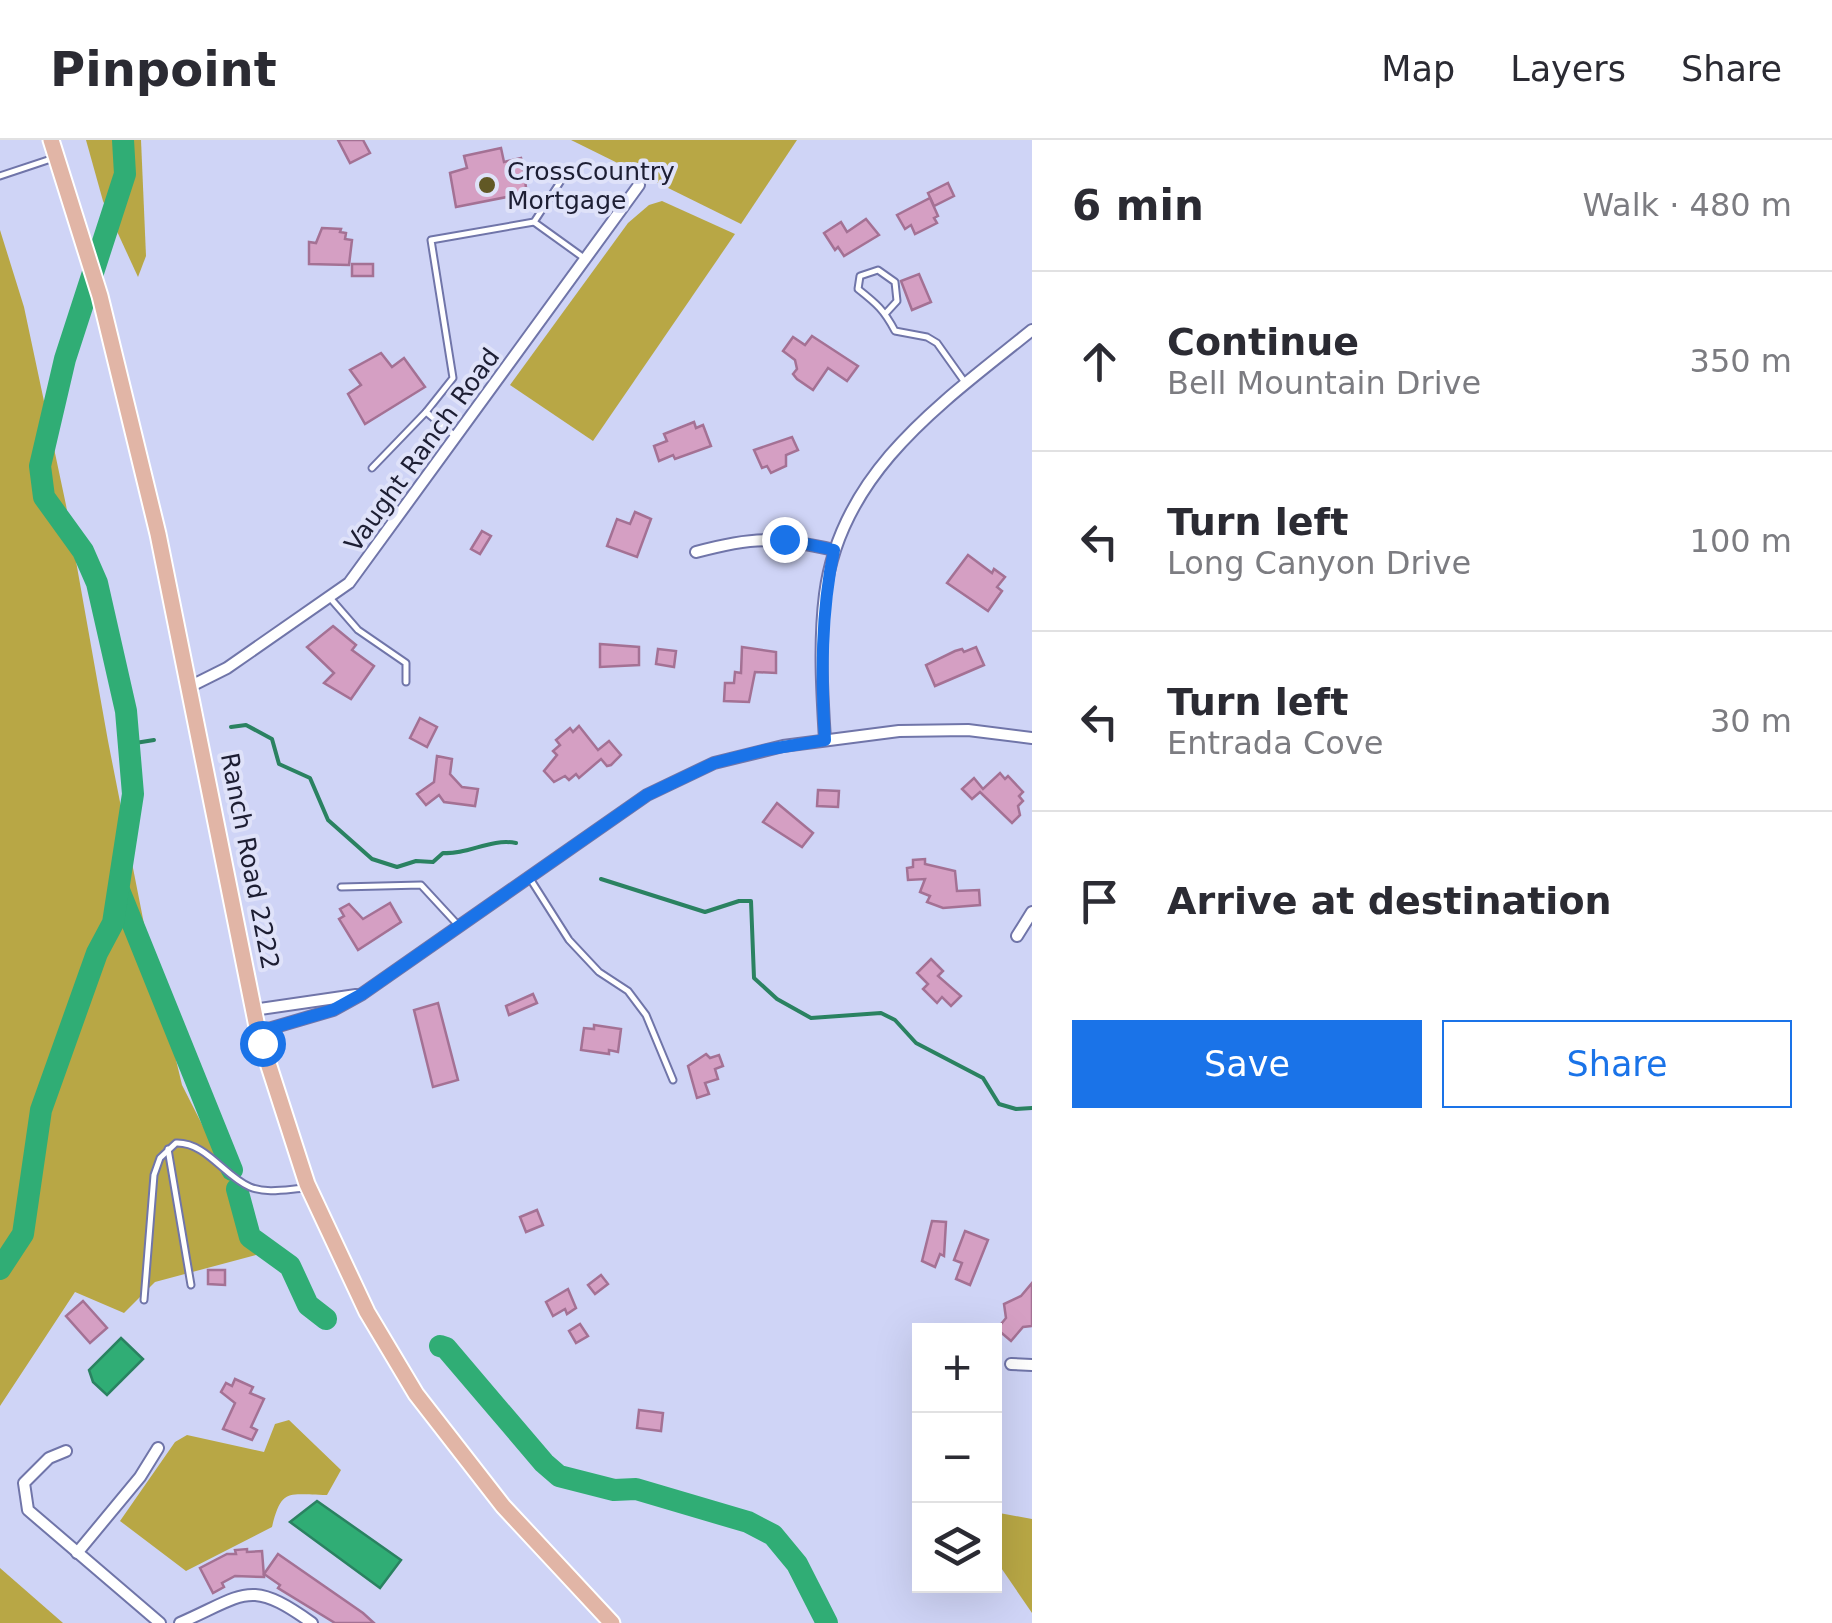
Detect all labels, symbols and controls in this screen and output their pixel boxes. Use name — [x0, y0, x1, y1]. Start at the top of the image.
text: Pinpoint — [50, 41, 277, 97]
text: Map — [1381, 49, 1455, 89]
text: Layers — [1510, 49, 1626, 89]
text: Share — [1681, 49, 1782, 89]
place label: CrossCountry Mortgage — [507, 157, 675, 215]
marker: CrossCountry Mortgage — [476, 174, 498, 196]
text: 6 min — [1072, 181, 1204, 230]
text: Walk · 480 m — [1582, 186, 1792, 224]
text: Continue — [1167, 320, 1359, 364]
icon: ahead — [1072, 334, 1127, 389]
text: 350 m — [1690, 342, 1792, 380]
street label: Vaught Ranch Road — [339, 343, 505, 557]
text: Bell Mountain Drive — [1167, 364, 1481, 402]
text: Turn left — [1167, 500, 1348, 544]
icon: left — [1072, 514, 1127, 569]
route end — [762, 517, 808, 563]
text: 100 m — [1690, 522, 1792, 560]
text: Long Canyon Drive — [1167, 544, 1471, 582]
text: Turn left — [1167, 680, 1348, 724]
icon: left — [1072, 694, 1127, 749]
text: 30 m — [1710, 702, 1792, 740]
text: Entrada Cove — [1167, 724, 1383, 762]
street label: Ranch Road 2222 — [215, 750, 285, 972]
icon: arrive — [1072, 874, 1127, 929]
text: Arrive at destination — [1167, 879, 1612, 923]
button: Save — [1072, 1020, 1422, 1108]
button: Share — [1442, 1020, 1792, 1108]
route start — [240, 1021, 286, 1067]
map controls — [912, 1323, 1002, 1593]
button: + — [912, 1323, 1002, 1413]
button: − — [912, 1413, 1002, 1503]
button: layers — [912, 1503, 1002, 1593]

